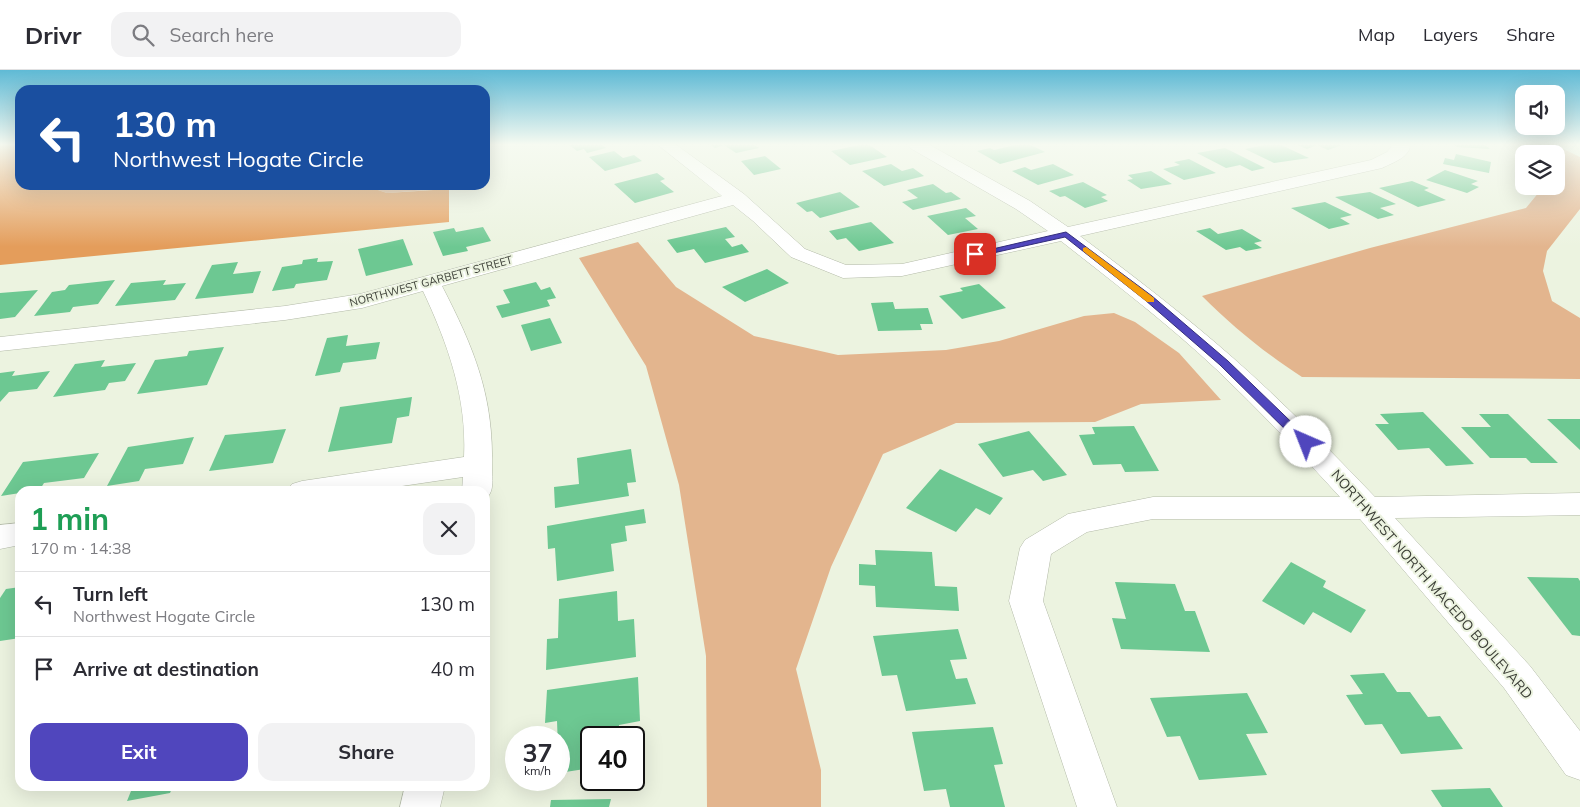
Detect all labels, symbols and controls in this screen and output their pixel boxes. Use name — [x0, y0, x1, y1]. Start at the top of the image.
search box — [111, 12, 461, 57]
text: Drivr — [25, 20, 81, 50]
icon: search — [129, 21, 157, 49]
text: Search here — [169, 23, 274, 47]
text: Map — [1358, 23, 1395, 46]
text: Layers — [1423, 23, 1478, 46]
text: Share — [1506, 23, 1555, 46]
map controls — [1515, 85, 1565, 195]
button: sound — [1515, 85, 1565, 135]
text: 130 m — [113, 102, 217, 146]
icon: left — [30, 105, 95, 170]
text: Northwest Hogate Circle — [113, 145, 364, 173]
button: layers — [1515, 145, 1565, 195]
pin — [954, 233, 996, 275]
icon: arrive — [961, 240, 989, 268]
street label: NORTHWEST GARBETT STREET — [348, 252, 514, 310]
position arrow — [1279, 415, 1331, 467]
street label: NORTHWEST NORTH MACEDO BOULEVARD — [1327, 466, 1537, 702]
text: 1 min — [30, 500, 109, 538]
button: close — [423, 503, 475, 555]
text: 170 m · 14:38 — [30, 538, 131, 558]
text: Turn left — [73, 582, 148, 606]
icon: left — [30, 590, 58, 618]
text: 130 m — [419, 592, 475, 616]
text: Northwest Hogate Circle — [73, 606, 255, 626]
icon: arrive — [30, 655, 58, 683]
text: Arrive at destination — [73, 657, 259, 681]
text: 40 m — [431, 657, 475, 681]
button: Exit — [30, 723, 248, 781]
button: Share — [258, 723, 475, 781]
speed limit sign: 40 — [580, 726, 645, 791]
text: 37 — [522, 737, 553, 768]
text: km/h — [524, 763, 551, 778]

